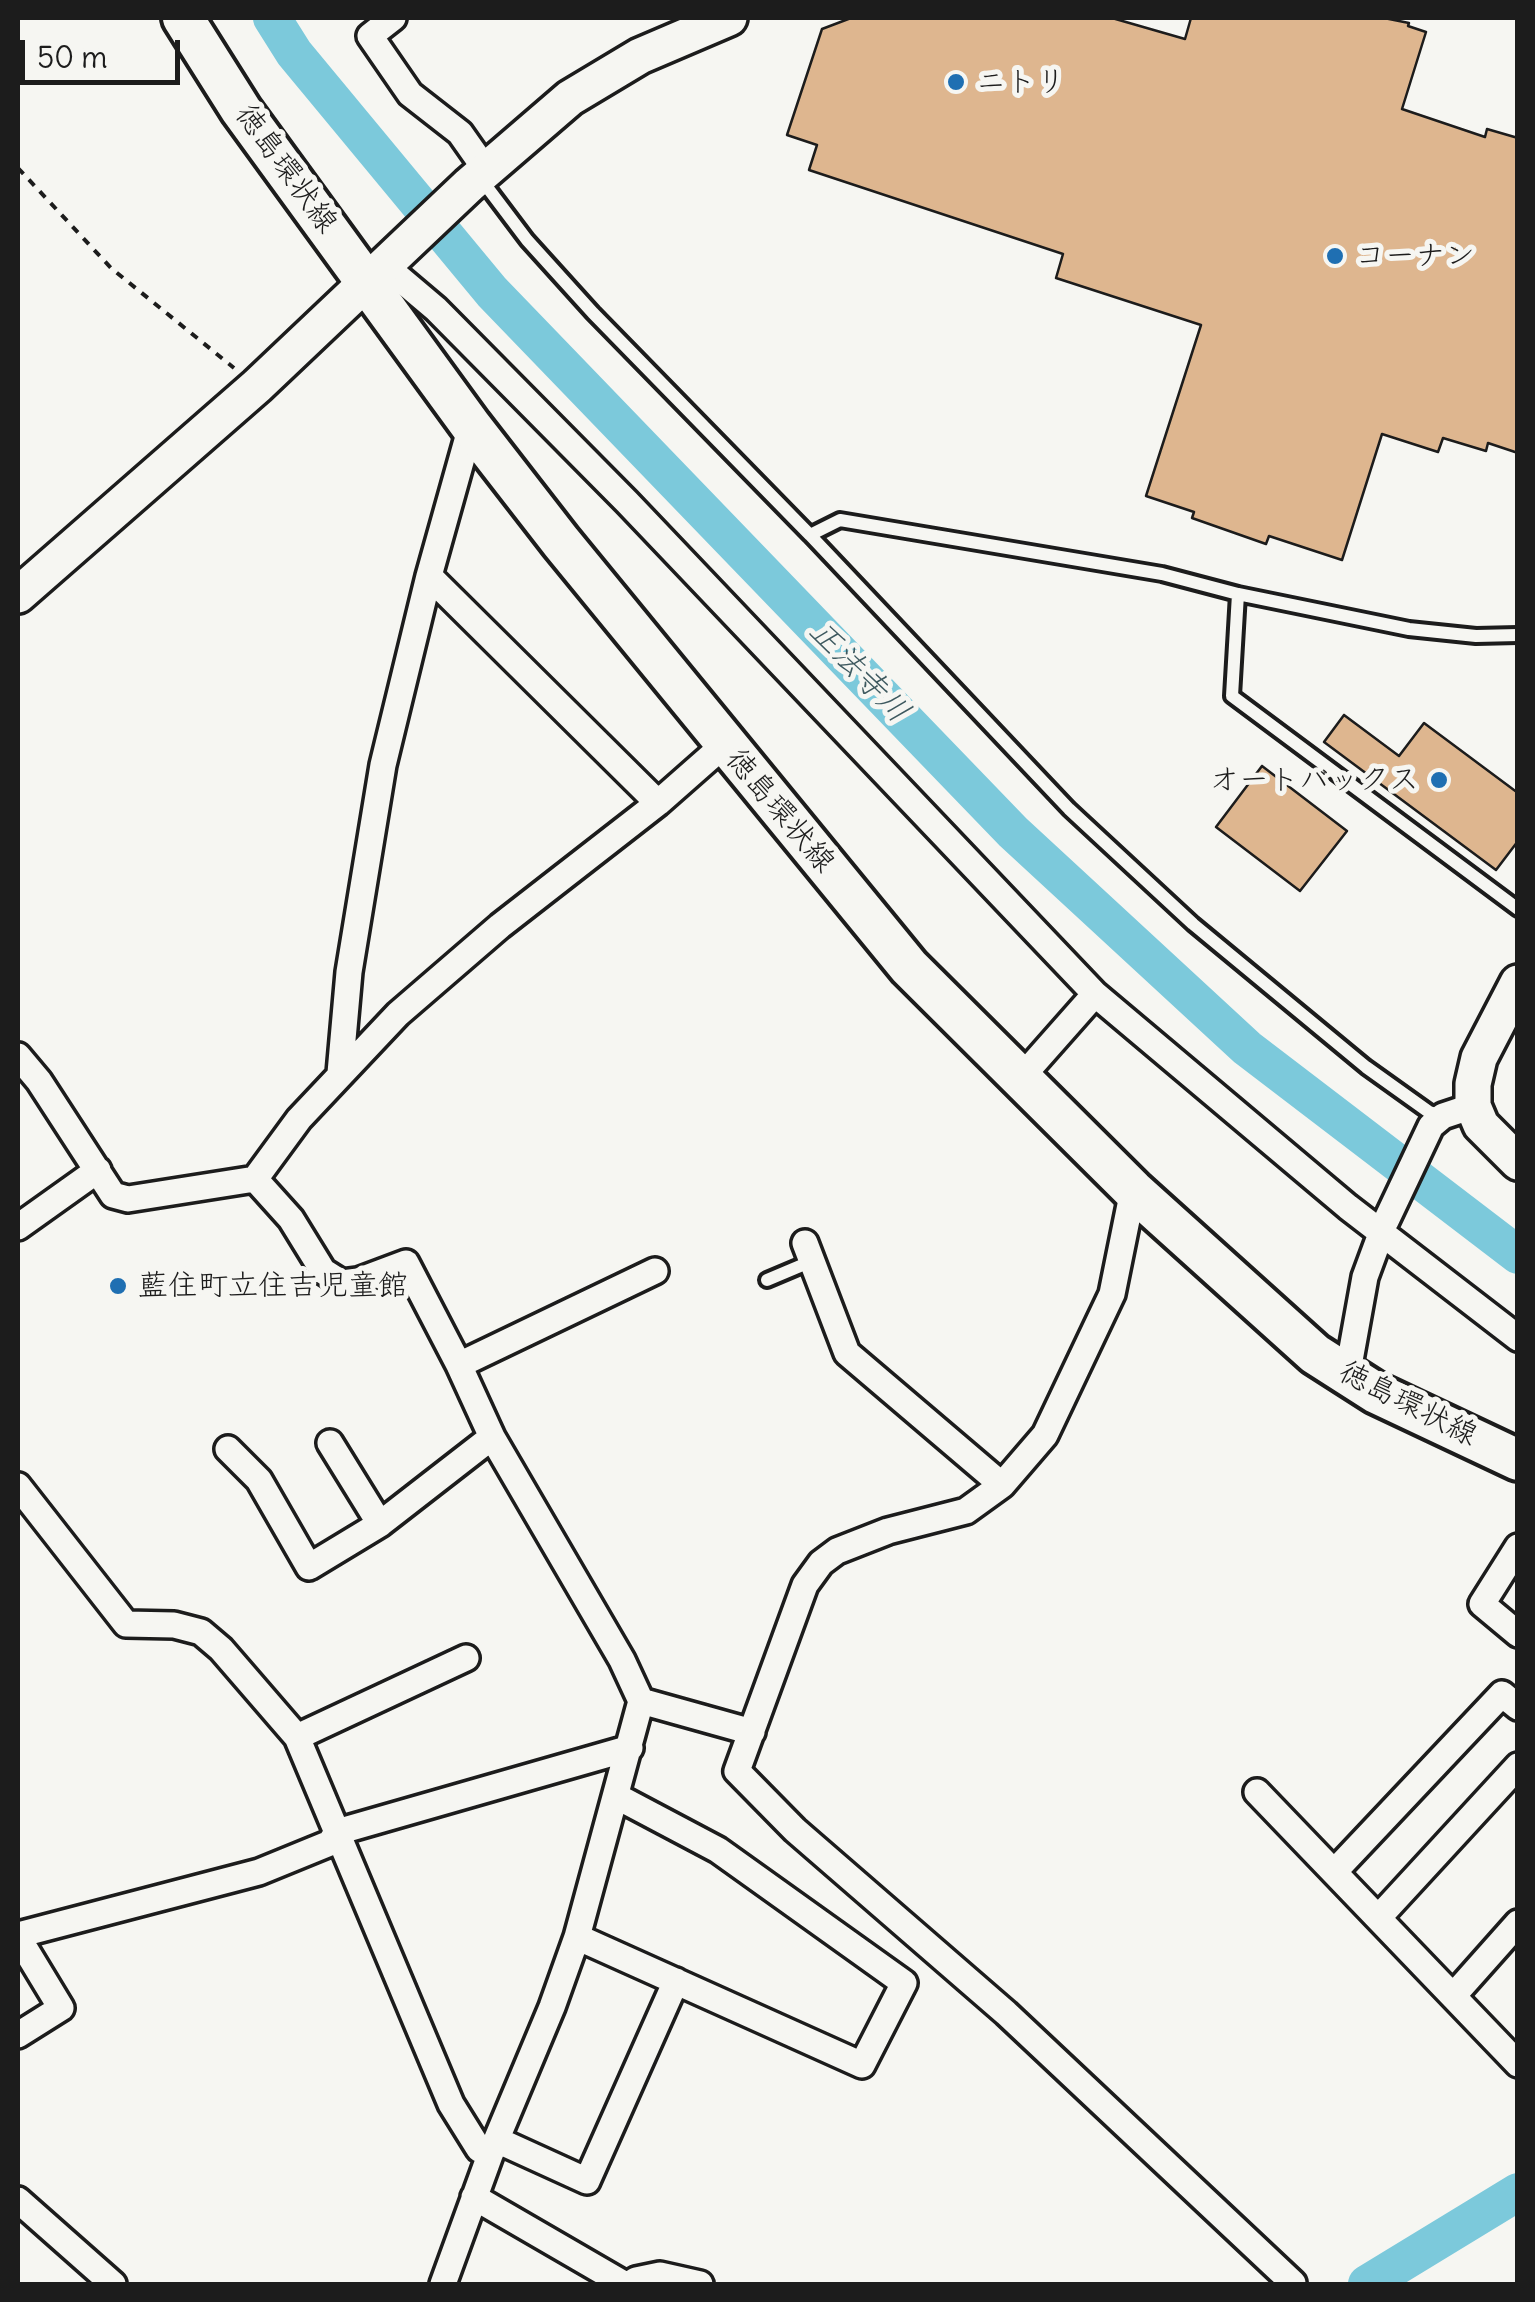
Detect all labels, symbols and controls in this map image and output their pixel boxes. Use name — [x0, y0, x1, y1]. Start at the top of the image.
scale bar — [25, 20, 185, 82]
text: 50 m — [37, 38, 107, 76]
place label: ニトリ — [976, 64, 1066, 100]
marker: ニトリ — [945, 71, 967, 93]
street label: 徳島環状線 — [227, 98, 345, 240]
place label: コーナン — [1355, 238, 1475, 274]
marker: コーナン — [1324, 245, 1346, 267]
water label: 正法寺川 — [801, 613, 917, 731]
street label: 徳島環状線 — [718, 742, 842, 880]
place label: オートバックス — [1209, 762, 1419, 798]
marker: オートバックス — [1428, 769, 1450, 791]
place label: 藍住町立住吉児童館 — [138, 1268, 408, 1304]
marker: 藍住町立住吉児童館 — [107, 1275, 129, 1297]
street label: 徳島環状線 — [1333, 1354, 1483, 1454]

